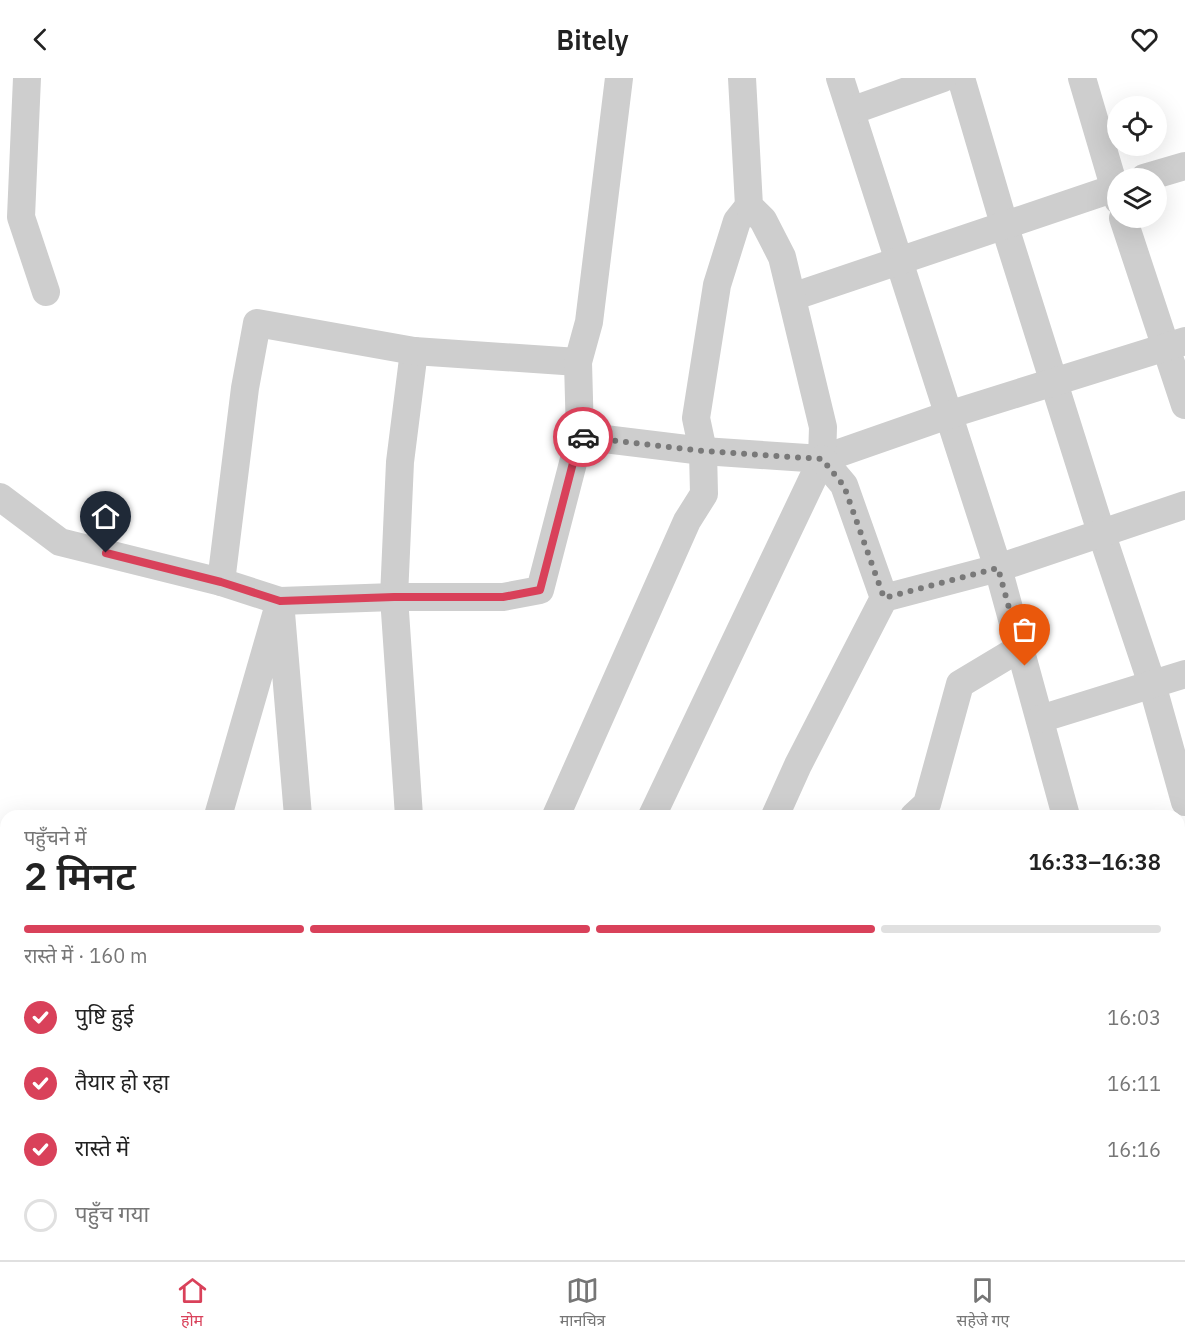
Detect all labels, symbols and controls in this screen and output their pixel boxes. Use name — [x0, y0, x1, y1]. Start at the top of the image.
text: Bitely — [556, 22, 629, 57]
icon: back — [24, 23, 57, 56]
icon: heart — [1128, 23, 1161, 56]
map controls — [1107, 96, 1167, 228]
button: locate — [1107, 96, 1167, 156]
button: layers — [1107, 168, 1167, 228]
courier — [553, 407, 613, 467]
icon: car — [567, 421, 600, 454]
pin — [80, 491, 131, 553]
icon: home — [89, 500, 122, 533]
pin — [999, 604, 1050, 666]
icon: bag — [1008, 613, 1041, 646]
text: पहुँचने में — [24, 824, 86, 851]
text: 16:33–16:38 — [1028, 847, 1161, 876]
text: 2 मिनट — [24, 850, 136, 901]
text: रास्ते में · 160 m — [24, 942, 147, 969]
icon: check — [24, 1001, 57, 1034]
text: पुष्टि हुई — [75, 1001, 134, 1030]
text: 16:03 — [1107, 1004, 1161, 1031]
icon: check — [24, 1067, 57, 1100]
text: तैयार हो रहा — [75, 1067, 169, 1096]
text: 16:11 — [1107, 1070, 1161, 1097]
icon: check — [24, 1133, 57, 1166]
text: रास्ते में — [75, 1133, 129, 1162]
text: 16:16 — [1107, 1136, 1161, 1163]
text: पहुँच गया — [75, 1199, 149, 1228]
tab: होम — [176, 1274, 209, 1333]
tab: मानचित्र — [560, 1274, 605, 1333]
tab: सहेजे गए — [957, 1274, 1009, 1333]

